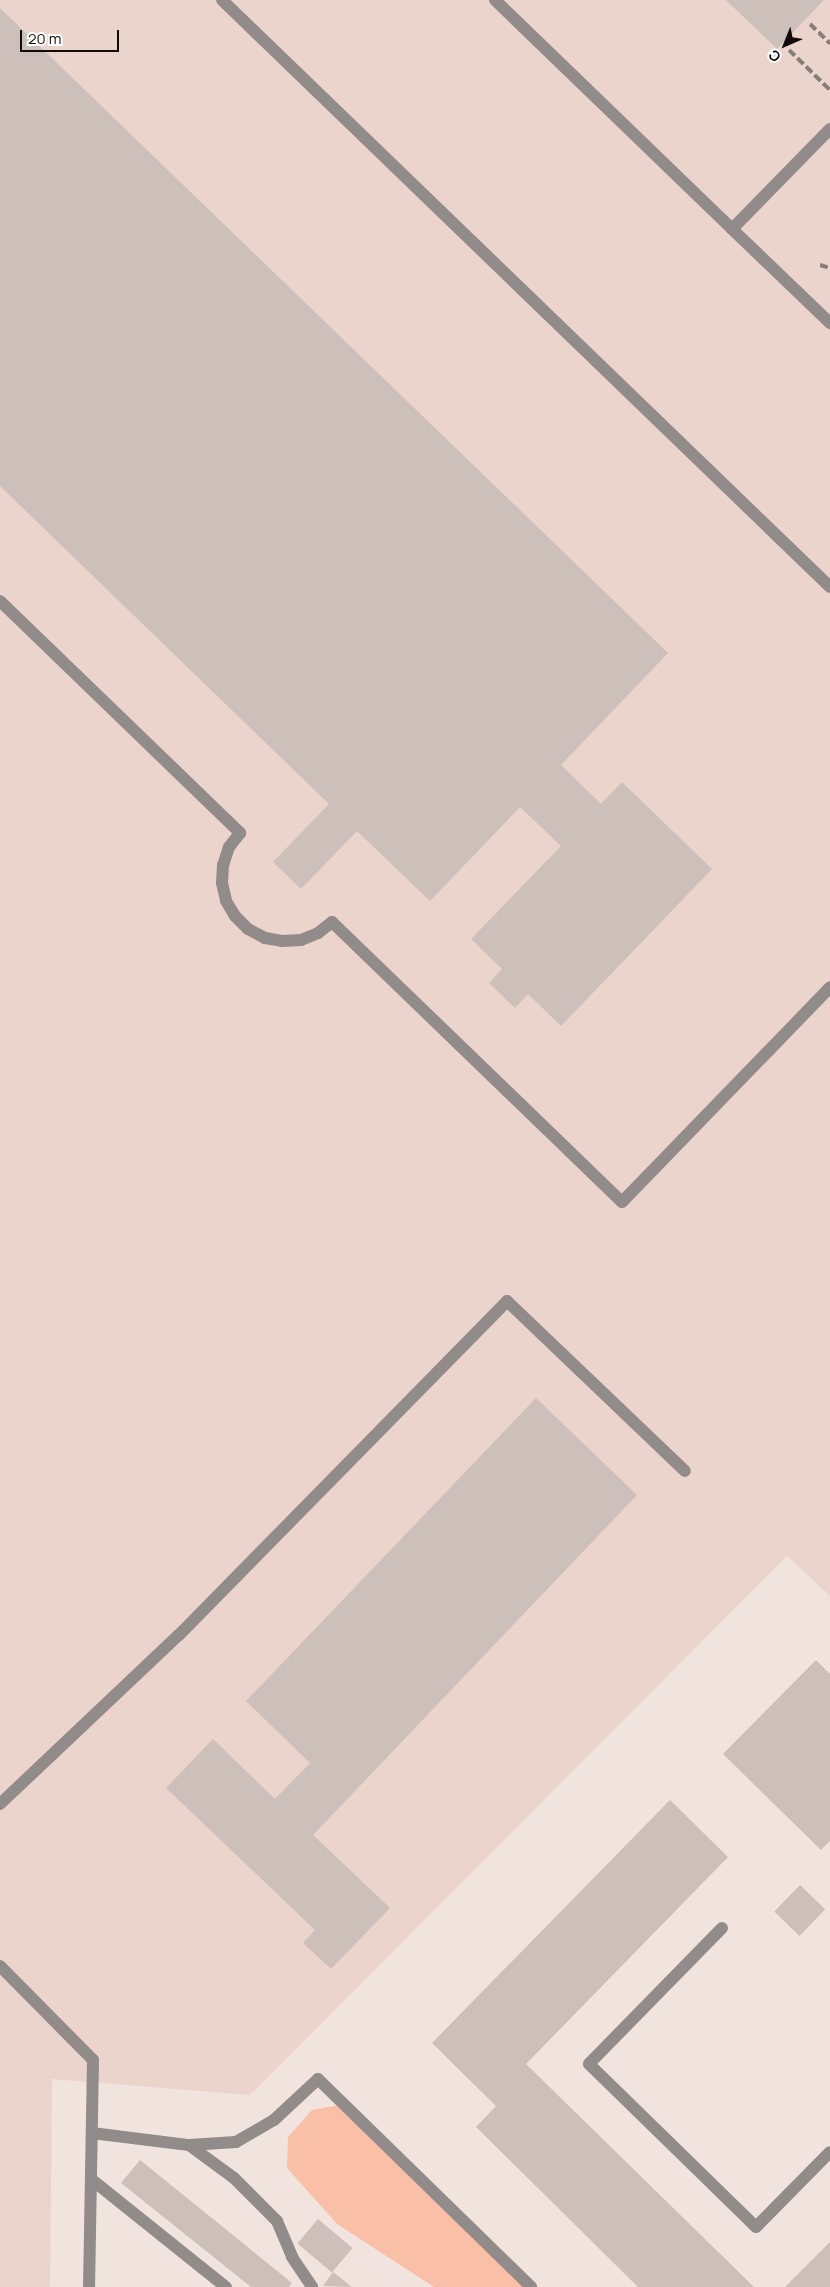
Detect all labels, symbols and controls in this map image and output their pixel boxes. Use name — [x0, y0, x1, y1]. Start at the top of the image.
scale bar — [22, 20, 121, 52]
north arrow — [760, 20, 810, 70]
text: 20 m — [28, 28, 61, 49]
text: С — [764, 46, 785, 67]

